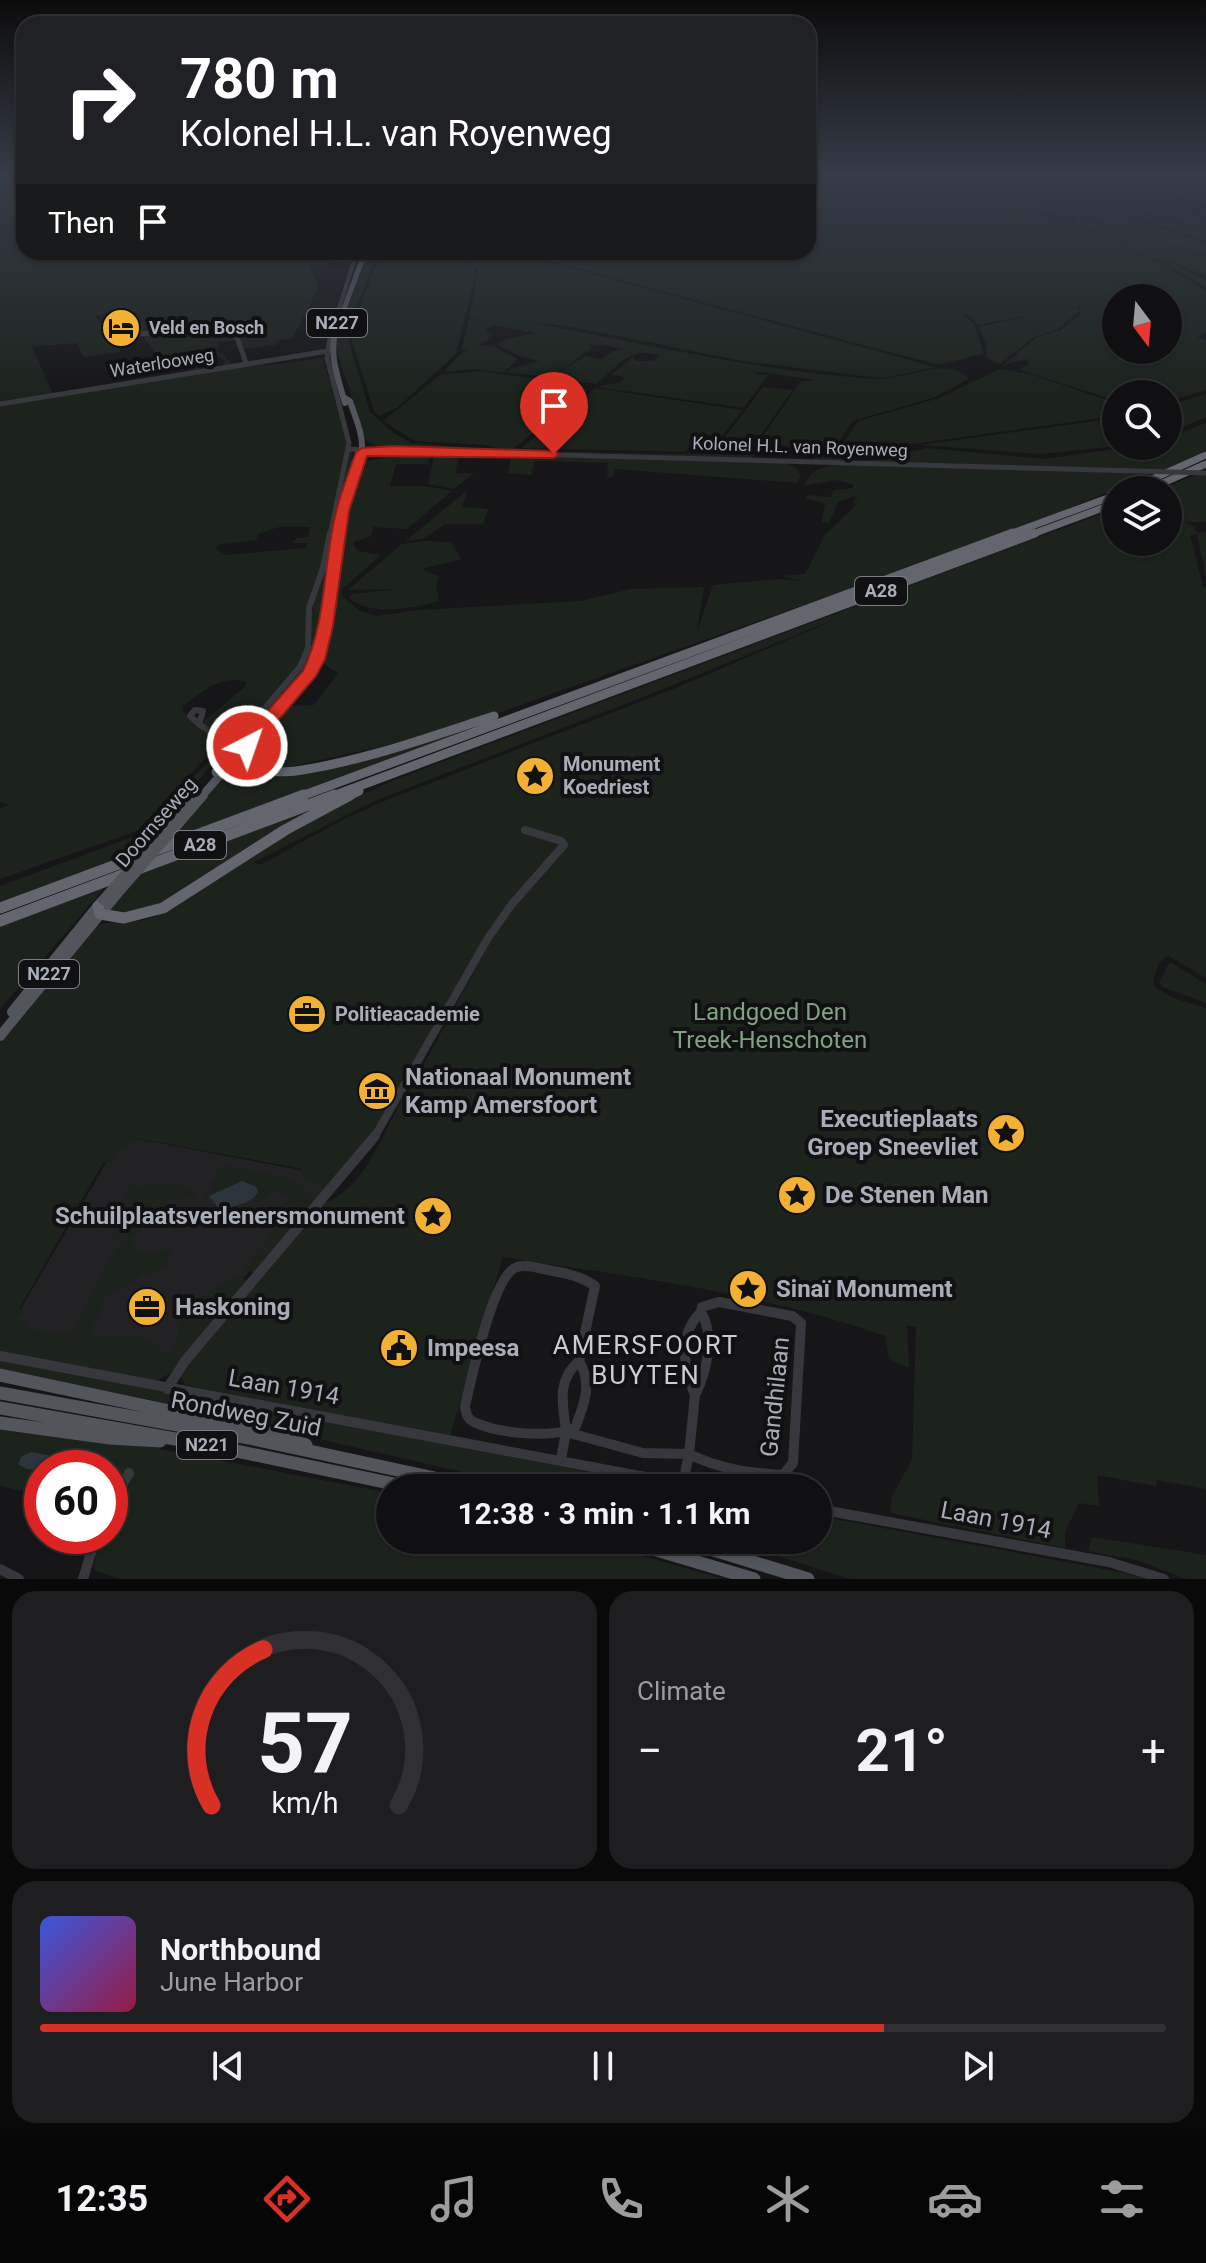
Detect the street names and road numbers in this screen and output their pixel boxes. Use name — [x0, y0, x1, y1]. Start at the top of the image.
road number: N227 — [307, 309, 367, 337]
street label: Waterlooweg — [108, 344, 215, 381]
street label: Kolonel H.L. van Royenweg — [692, 432, 908, 461]
road number: A28 — [855, 577, 907, 605]
street label: Doornseweg — [110, 772, 202, 872]
road number: A28 — [174, 831, 226, 859]
road number: N227 — [19, 960, 79, 988]
street label: Gandhilaan — [755, 1336, 795, 1458]
street label: Laan 1914 — [226, 1363, 342, 1411]
street label: Rondweg Zuid — [169, 1386, 323, 1442]
road number: N221 — [177, 1431, 237, 1459]
street label: Laan 1914 — [938, 1496, 1054, 1544]

